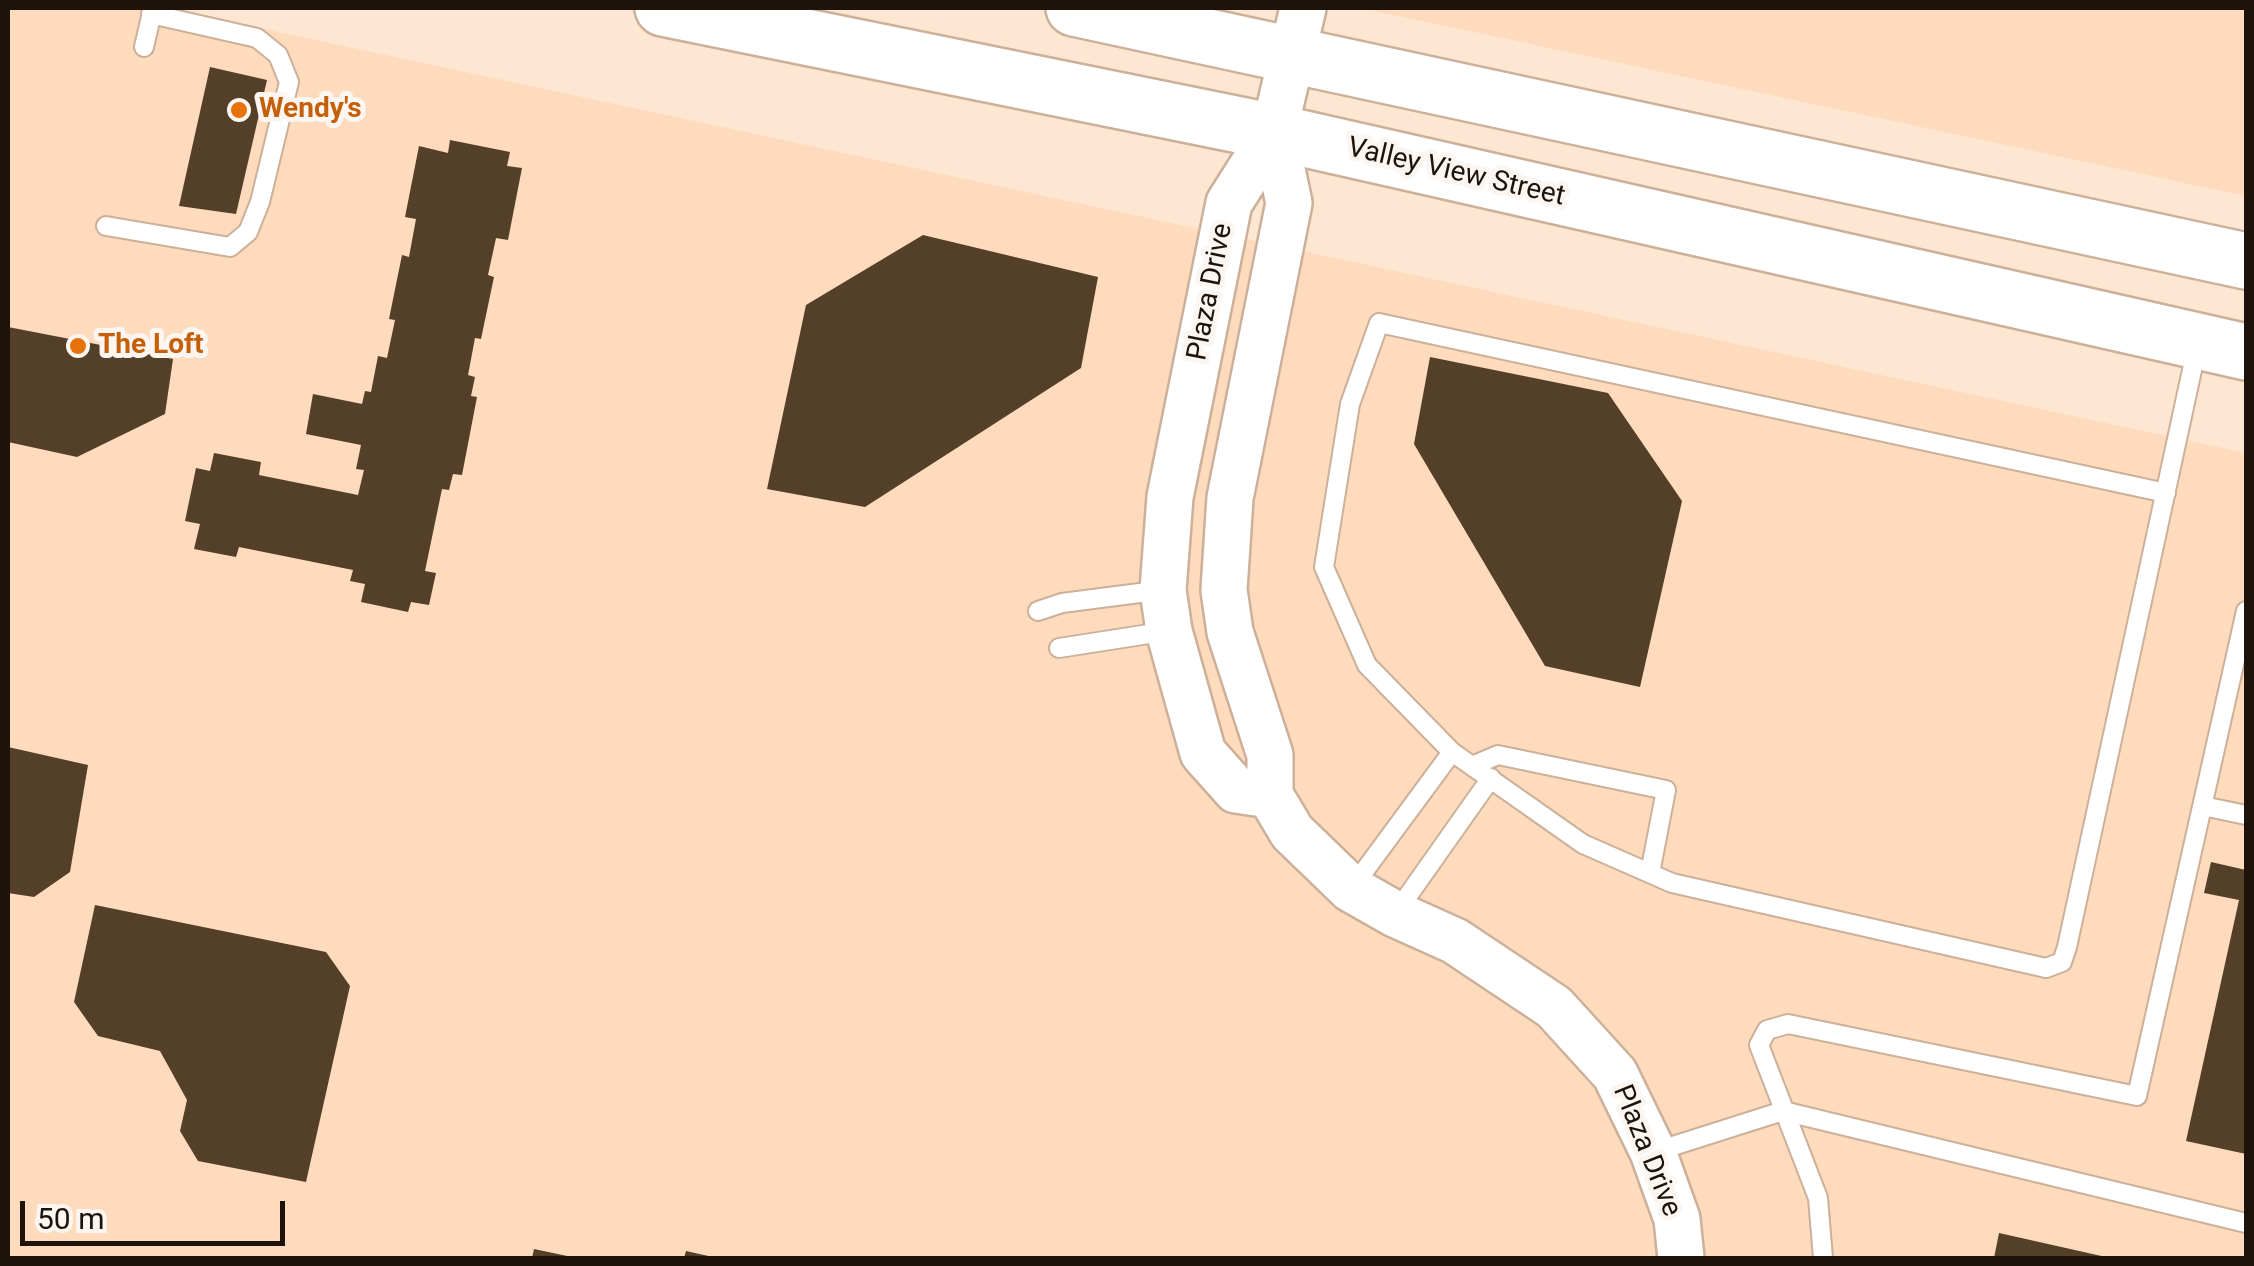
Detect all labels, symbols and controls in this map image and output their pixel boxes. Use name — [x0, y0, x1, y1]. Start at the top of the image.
place label: Wendy's — [259, 93, 362, 127]
marker: Wendy's — [228, 99, 250, 121]
street label: Valley View Street — [1344, 132, 1568, 214]
street label: Plaza Drive — [1181, 221, 1241, 363]
place label: The Loft — [98, 329, 204, 363]
marker: The Loft — [67, 335, 89, 357]
street label: Plaza Drive — [1604, 1080, 1688, 1222]
scale bar — [25, 1181, 290, 1243]
text: 50 m — [37, 1201, 104, 1236]

